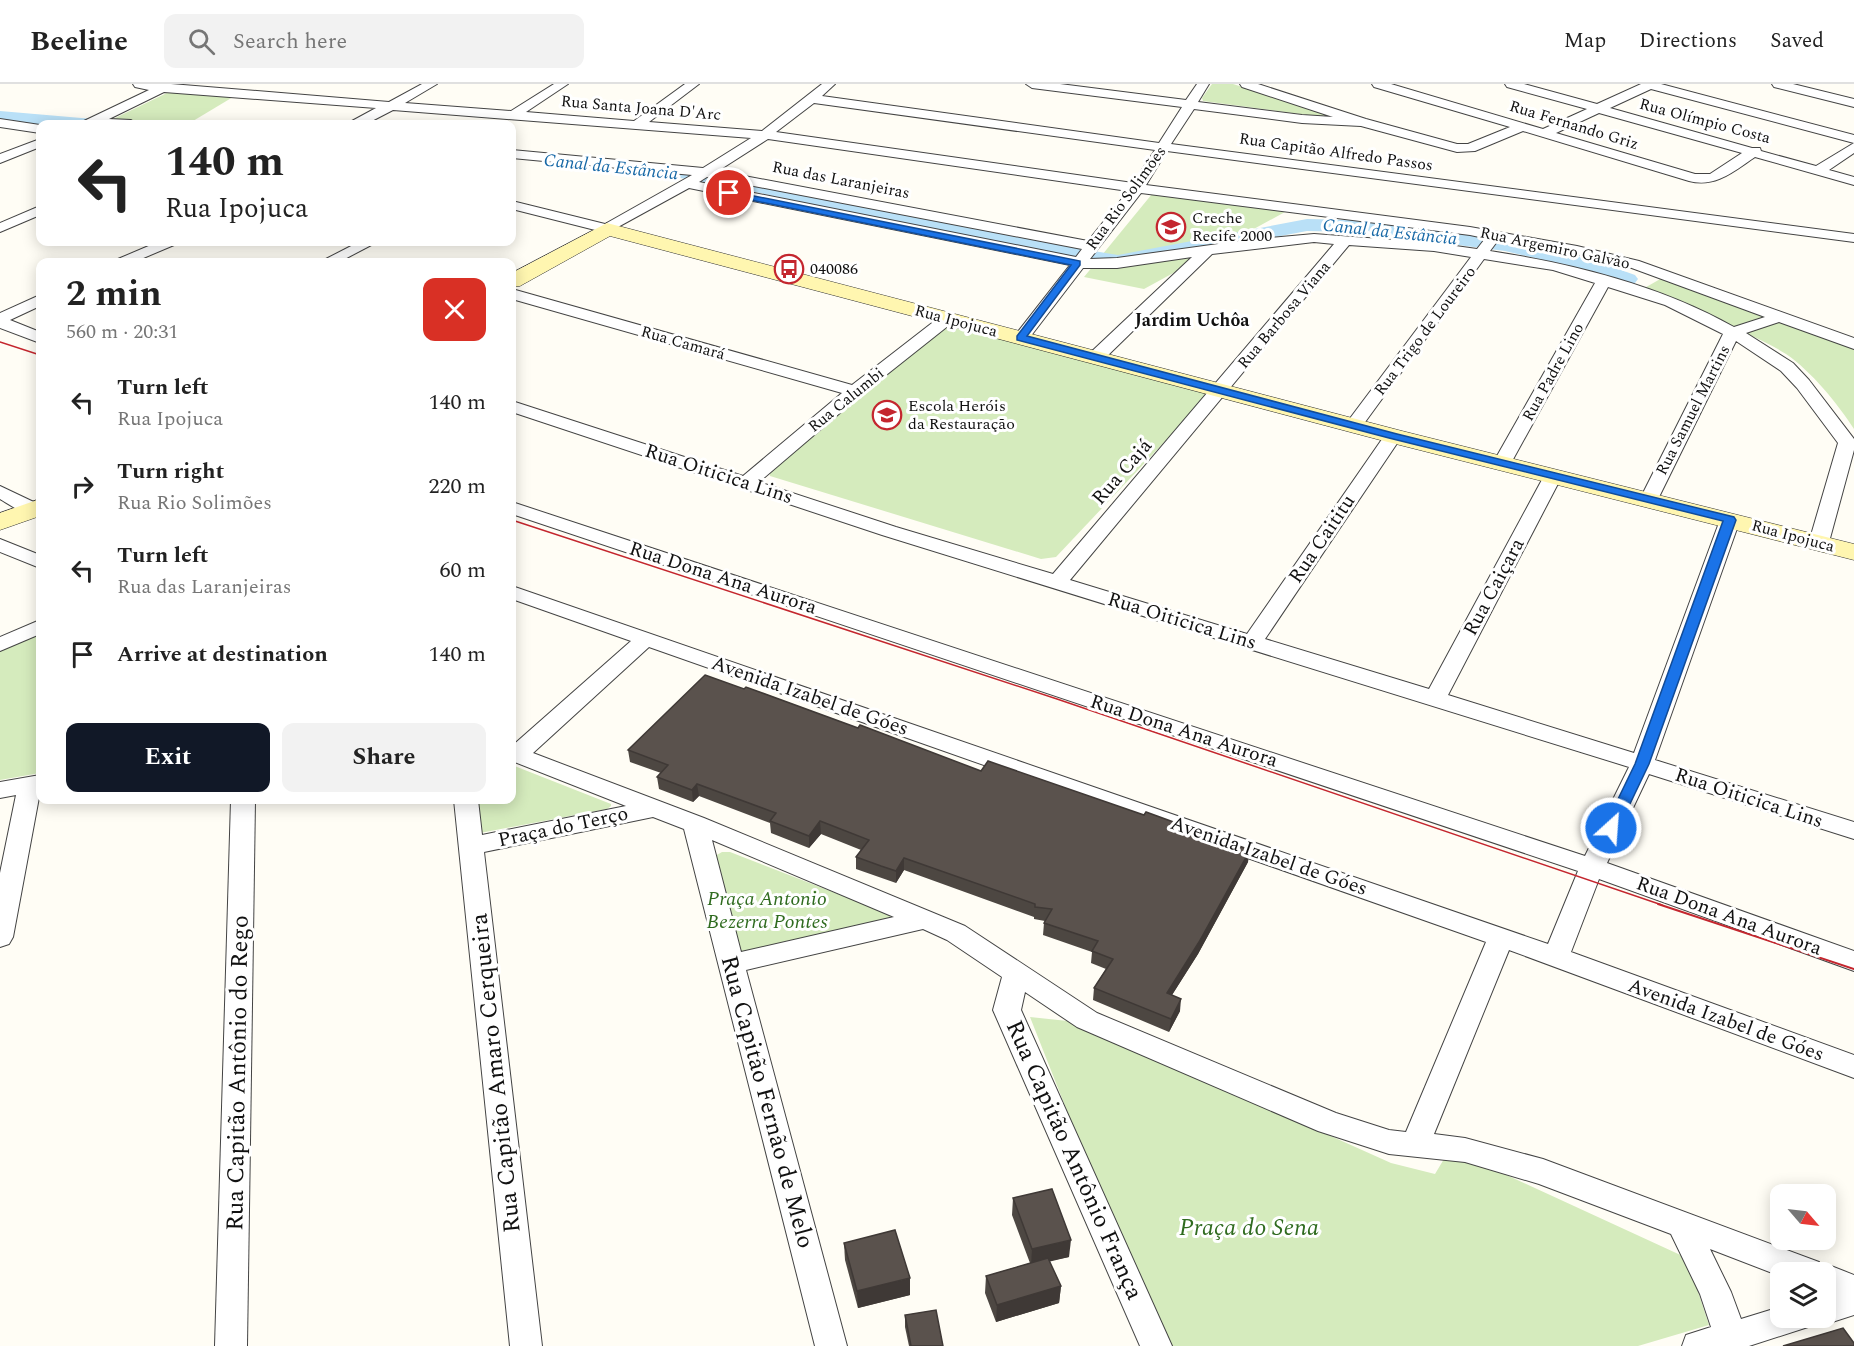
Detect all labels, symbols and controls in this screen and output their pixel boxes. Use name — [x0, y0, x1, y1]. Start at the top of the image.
search box — [164, 14, 584, 68]
text: Beeline — [30, 20, 128, 63]
icon: search — [185, 25, 218, 58]
text: Search here — [233, 25, 347, 58]
text: Map — [1564, 25, 1606, 57]
text: Directions — [1639, 25, 1737, 57]
text: Saved — [1770, 25, 1824, 57]
street label: Rua Santa Joana D'Arc — [560, 89, 722, 127]
street label: Rua Olímpio Costa — [1637, 92, 1773, 150]
street label: Rua Fernando Griz — [1506, 94, 1642, 156]
street label: Rua Capitão Alfredo Passos — [1237, 127, 1435, 177]
text: 140 m — [165, 131, 284, 194]
street label: Rua Rio Solimões — [1080, 141, 1172, 255]
icon: left — [66, 144, 144, 222]
water label: Canal da Estância — [542, 147, 680, 187]
street label: Rua das Laranjeiras — [770, 155, 912, 205]
pin — [703, 167, 754, 218]
icon: arrive — [712, 176, 745, 209]
text: Rua Ipojuca — [165, 188, 308, 230]
place label: Creche Recife 2000 — [1192, 206, 1272, 248]
school or university icon: Creche Recife 2000 — [1155, 211, 1187, 243]
water label: Canal da Estância — [1321, 212, 1459, 252]
street label: Rua Argemiro Galvão — [1478, 220, 1632, 276]
bus stop icon: 040086 — [773, 253, 805, 285]
street label: Rua Barbosa Viana — [1232, 256, 1336, 374]
place label: 040086 — [810, 257, 858, 281]
street label: Rua Trigo de Loureiro — [1368, 261, 1482, 401]
text: 2 min — [66, 267, 162, 322]
button: close — [423, 278, 486, 341]
street label: Rua Ipojuca — [912, 298, 1000, 344]
district label: Jardim Uchôa — [1134, 307, 1250, 334]
text: 560 m · 20:31 — [66, 317, 178, 347]
street label: Rua Padre Lino — [1516, 318, 1590, 426]
street label: Rua Camará — [638, 320, 728, 367]
street label: Rua Samuel Martins — [1650, 341, 1736, 479]
street label: Rua Calumbi — [803, 362, 889, 438]
text: Turn left — [117, 371, 209, 404]
icon: left — [66, 386, 99, 419]
text: 140 m — [429, 386, 486, 419]
place label: Escola Heróis da Restauração — [908, 394, 1015, 436]
school or university icon: Escola Heróis da Restauração — [871, 399, 903, 431]
text: Rua Ipojuca — [117, 404, 223, 434]
street label: Rua Cajá — [1085, 432, 1160, 512]
street label: Rua Oiticica Lins — [641, 436, 797, 512]
text: Turn right — [117, 455, 224, 488]
icon: right — [66, 470, 99, 503]
text: 220 m — [429, 470, 486, 503]
text: Rua Rio Solimões — [117, 488, 272, 518]
street label: Rua Caititu — [1281, 489, 1363, 589]
street label: Rua Ipojuca — [1749, 513, 1837, 559]
street label: Rua Caiçara — [1456, 533, 1532, 641]
street label: Rua Dona Ana Aurora — [625, 534, 821, 623]
text: Turn left — [117, 539, 209, 572]
icon: left — [66, 554, 99, 587]
text: 60 m — [440, 554, 486, 587]
text: Rua das Laranjeiras — [117, 572, 291, 602]
street label: Rua Oiticica Lins — [1104, 584, 1260, 658]
icon: arrive — [66, 638, 99, 671]
text: Arrive at destination — [117, 638, 328, 671]
text: 140 m — [429, 638, 486, 671]
street label: Avenida Izabel de Góes — [707, 648, 913, 744]
street label: Rua Dona Ana Aurora — [1086, 687, 1282, 776]
button: Exit — [66, 723, 270, 792]
button: Share — [282, 723, 486, 792]
street label: Rua Oiticica Lins — [1671, 760, 1827, 836]
position arrow — [1579, 796, 1643, 860]
street label: Praça do Terço — [495, 799, 631, 855]
street label: Avenida Izabel de Góes — [1166, 808, 1372, 904]
street label: Rua Dona Ana Aurora — [1632, 868, 1826, 964]
park label: Praça Antonio Bezerra Pontes — [707, 884, 827, 937]
street label: Rua Capitão Amaro Cerqueira — [461, 911, 531, 1235]
street label: Rua Capitão Antônio do Rego — [217, 915, 259, 1231]
street label: Rua Capitão Fernão de Melo — [711, 952, 823, 1252]
street label: Avenida Izabel de Góes — [1624, 971, 1828, 1069]
street label: Rua Capitão Antônio França — [996, 1014, 1152, 1306]
north arrow — [1770, 1184, 1836, 1250]
map controls — [1770, 1184, 1836, 1328]
park label: Praça do Sena — [1179, 1210, 1319, 1246]
button: layers — [1770, 1262, 1836, 1328]

